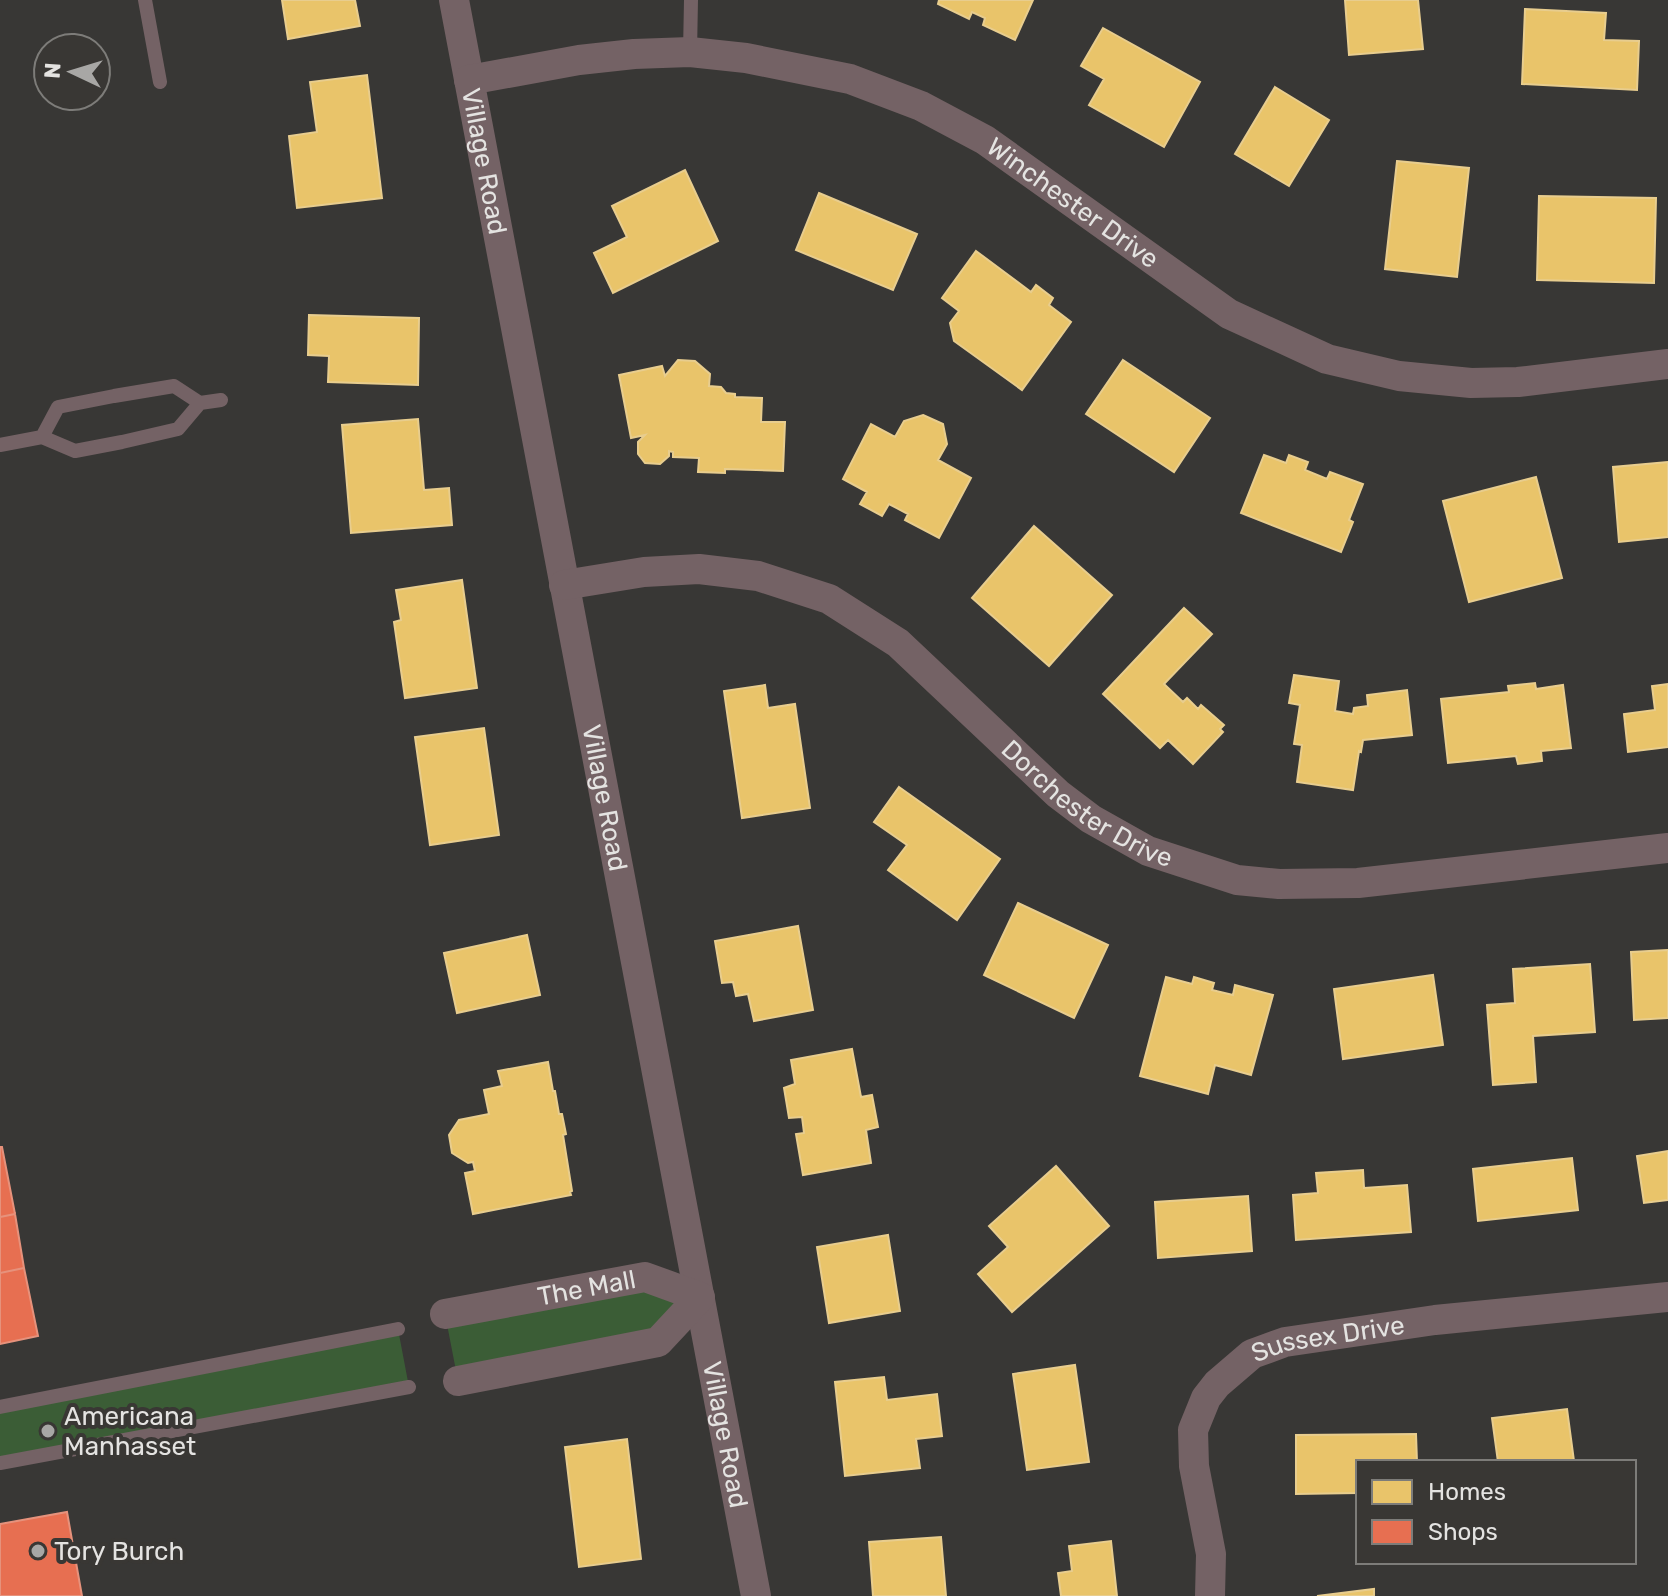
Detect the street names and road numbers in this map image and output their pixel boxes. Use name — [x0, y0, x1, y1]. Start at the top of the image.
street label: Village Road — [455, 85, 514, 237]
street label: Winchester Drive — [981, 131, 1165, 275]
street label: Village Road — [576, 722, 634, 874]
street label: Dorchester Drive — [995, 733, 1177, 873]
street label: The Mall — [535, 1264, 638, 1312]
street label: Sussex Drive — [1247, 1309, 1407, 1369]
street label: Village Road — [696, 1359, 754, 1510]

